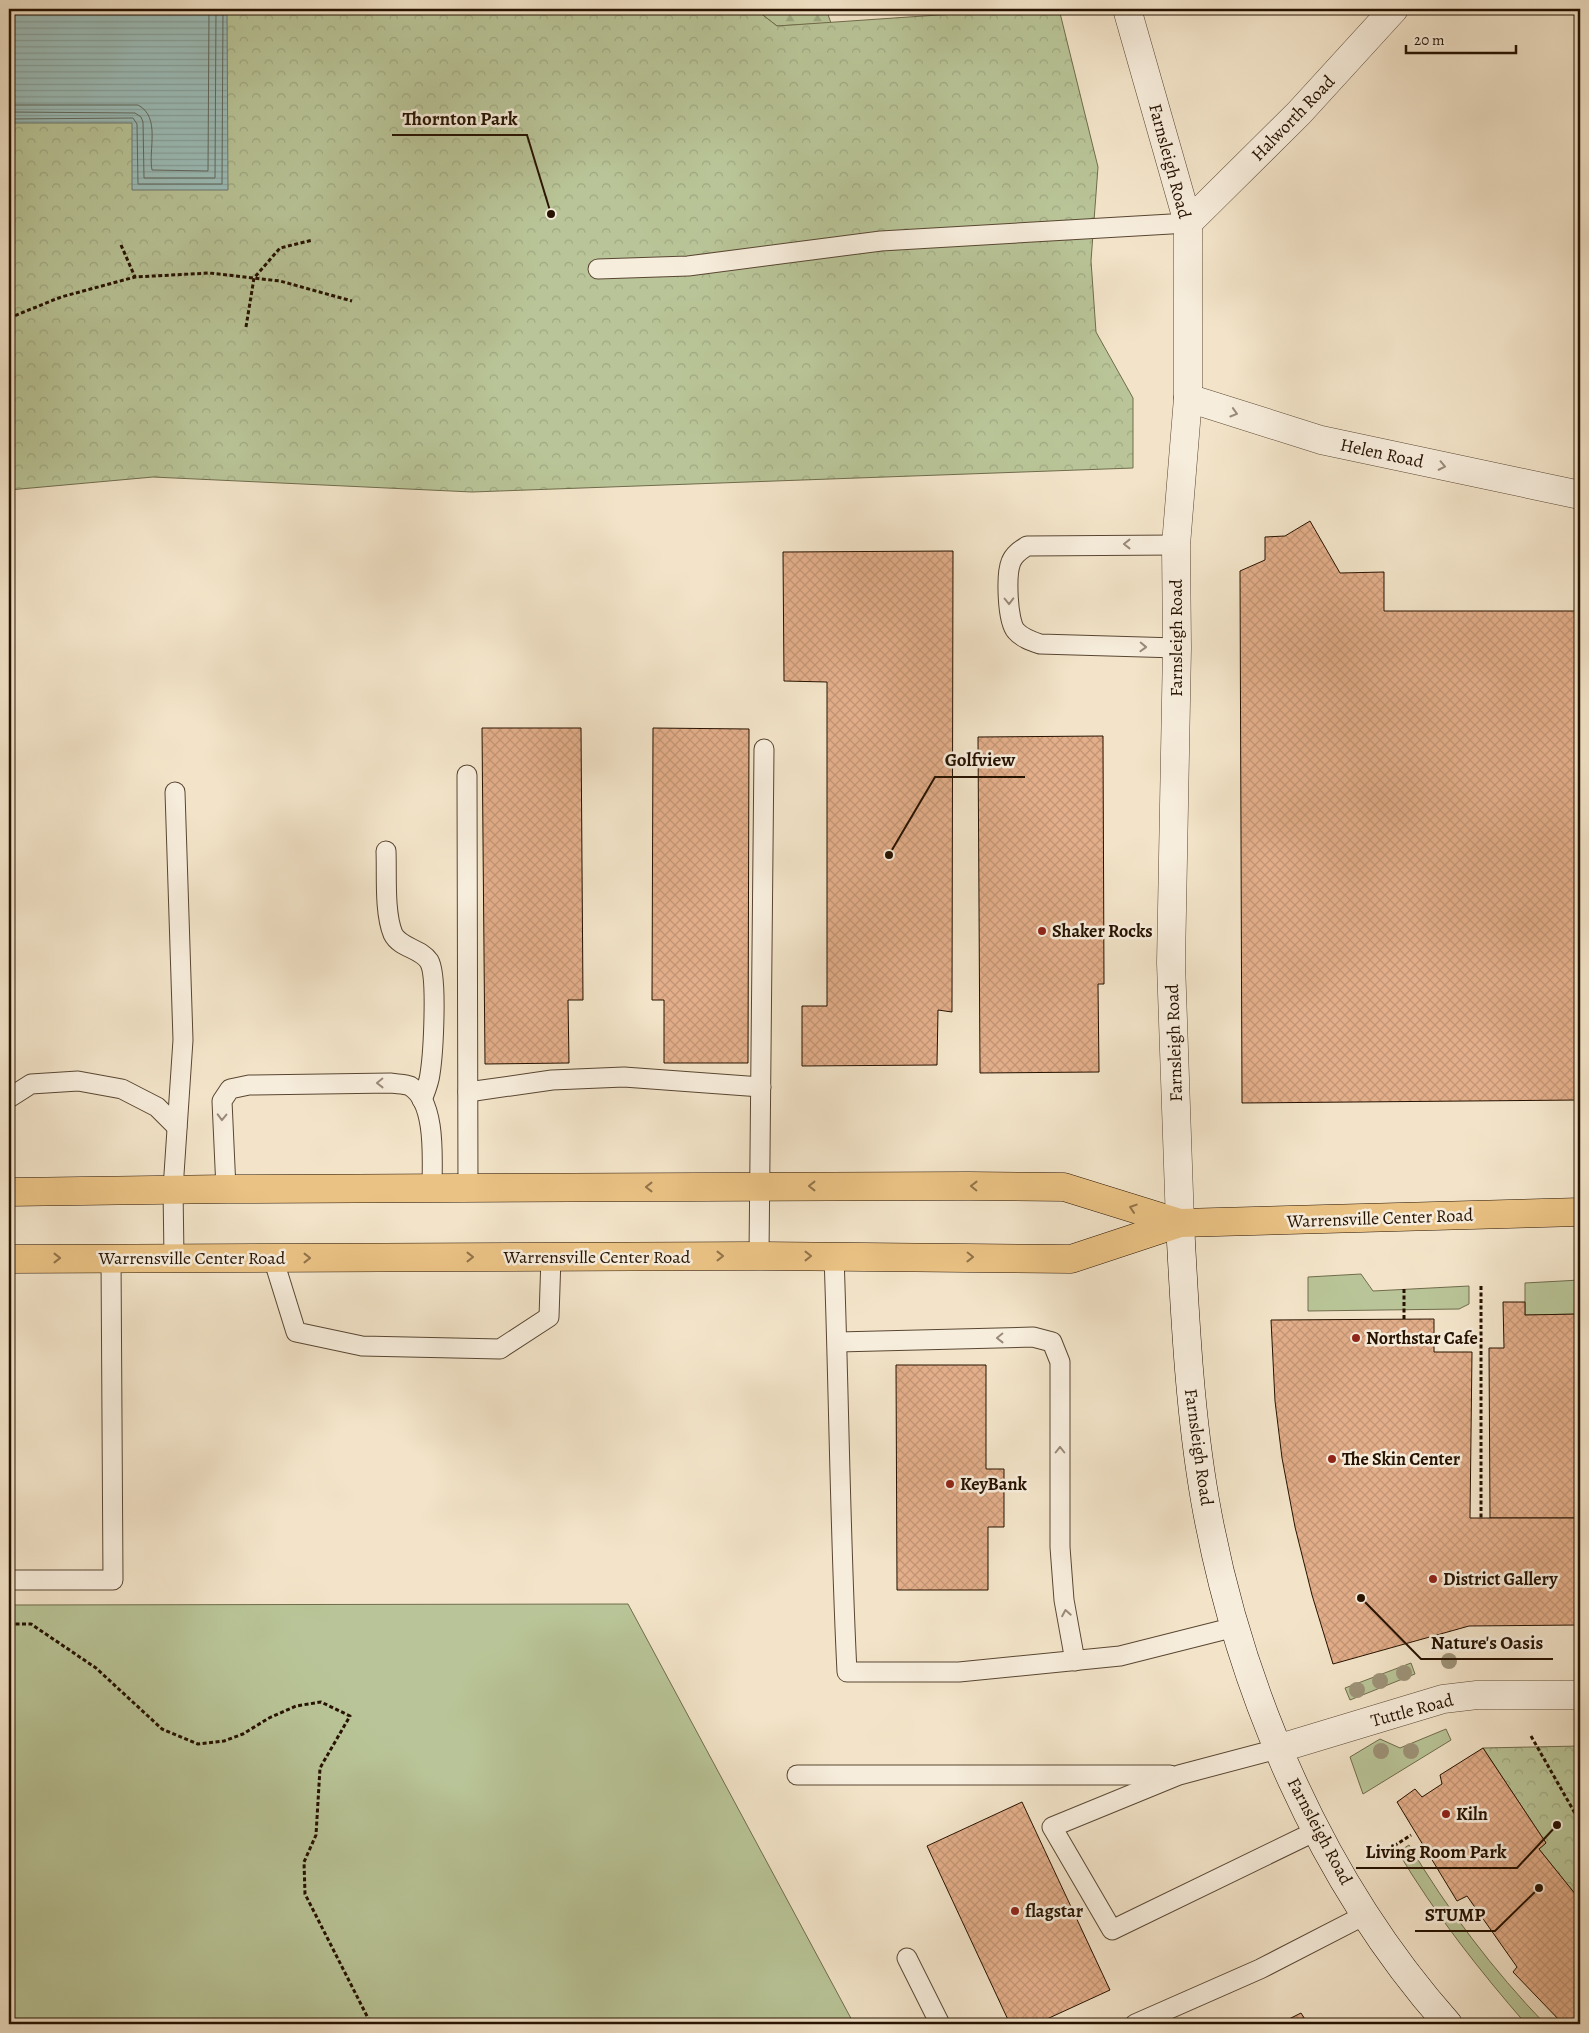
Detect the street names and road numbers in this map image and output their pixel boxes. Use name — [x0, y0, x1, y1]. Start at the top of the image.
street label: Halworth Road — [1246, 70, 1340, 166]
street label: Farnsleigh Road — [1143, 101, 1197, 221]
street label: Helen Road — [1338, 432, 1426, 474]
street label: Farnsleigh Road — [1164, 579, 1188, 697]
street label: Farnsleigh Road — [1160, 983, 1188, 1102]
street label: Warrensville Center Road — [1285, 1203, 1474, 1233]
street label: Warrensville Center Road — [503, 1245, 691, 1269]
street label: Warrensville Center Road — [98, 1246, 286, 1270]
street label: Farnsleigh Road — [1179, 1387, 1219, 1507]
street label: Tuttle Road — [1368, 1687, 1456, 1733]
street label: Farnsleigh Road — [1282, 1773, 1358, 1889]

